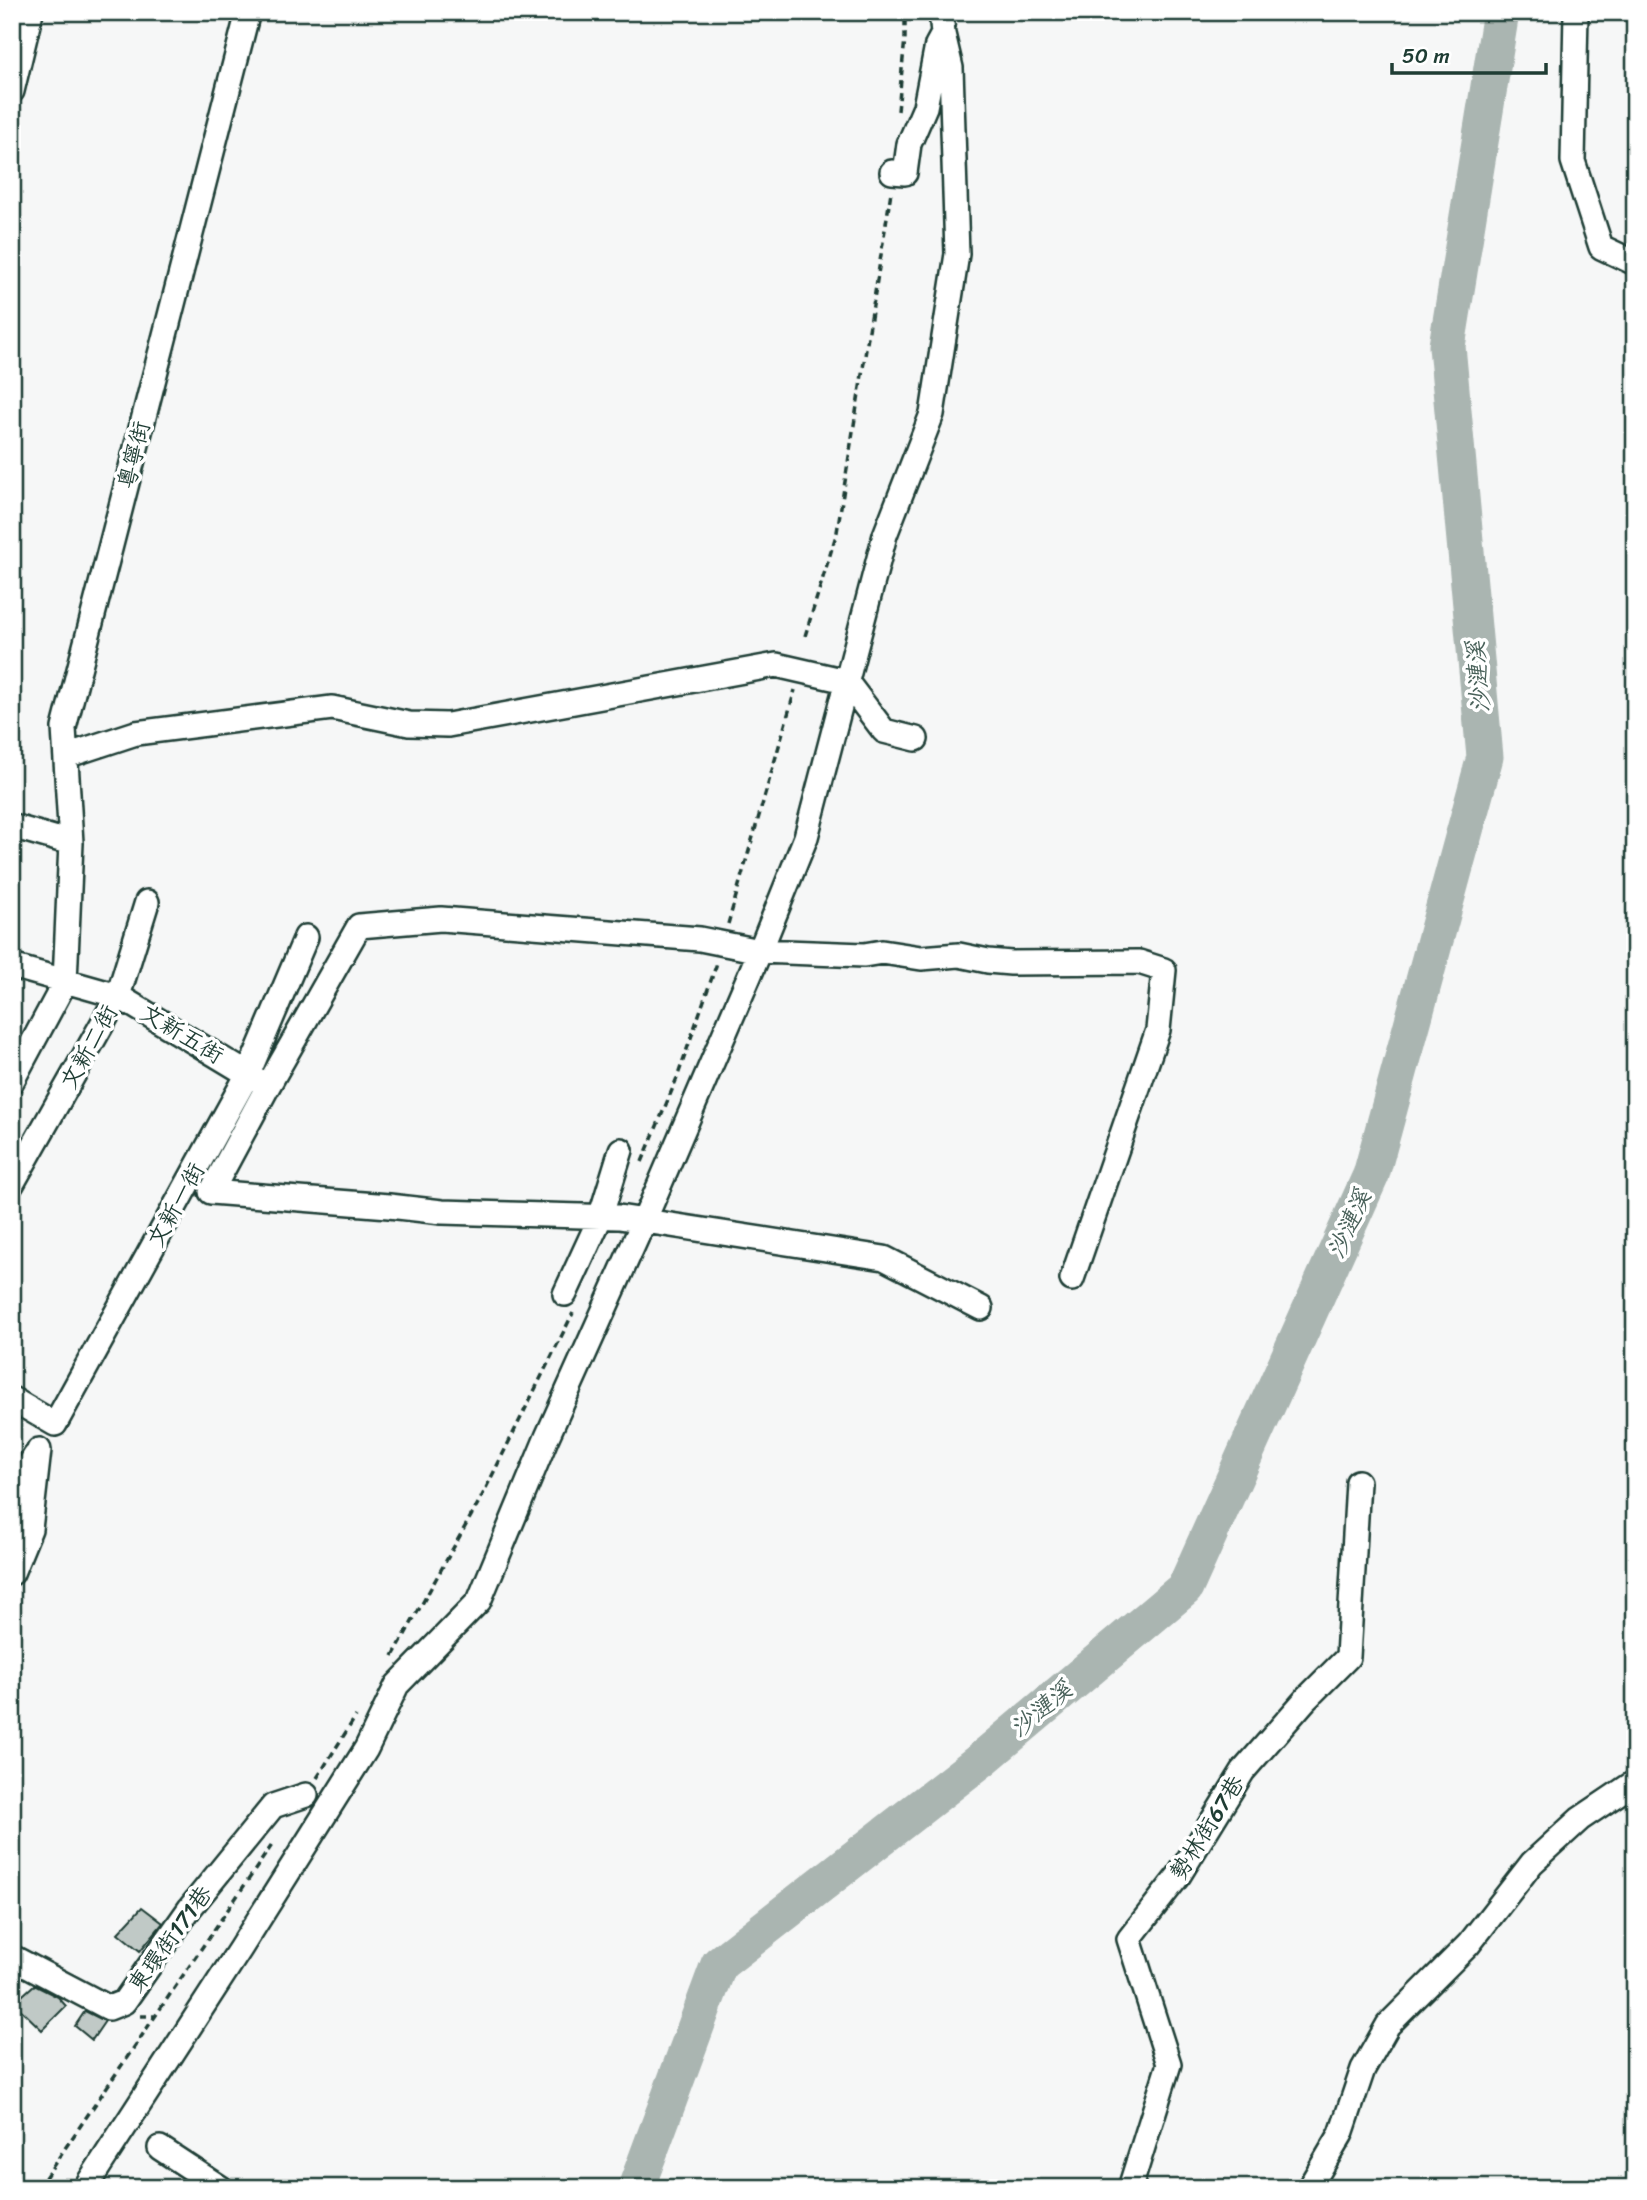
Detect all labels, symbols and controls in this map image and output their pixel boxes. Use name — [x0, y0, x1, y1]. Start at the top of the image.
scale bar — [1392, 32, 1546, 76]
text: 50 m — [1402, 37, 1450, 75]
street label: 粵寧街 — [106, 417, 162, 493]
water label: 沙漣溪 — [1454, 637, 1502, 715]
street label: 文新五街 — [132, 993, 232, 1075]
street label: 文新二街 — [49, 997, 129, 1097]
street label: 文新一街 — [136, 1155, 216, 1255]
water label: 沙漣溪 — [1315, 1181, 1384, 1265]
water label: 沙漣溪 — [1000, 1668, 1084, 1748]
street label: 勢林街67巷 — [1158, 1766, 1256, 1889]
street label: 東環街171巷 — [117, 1876, 224, 2002]

